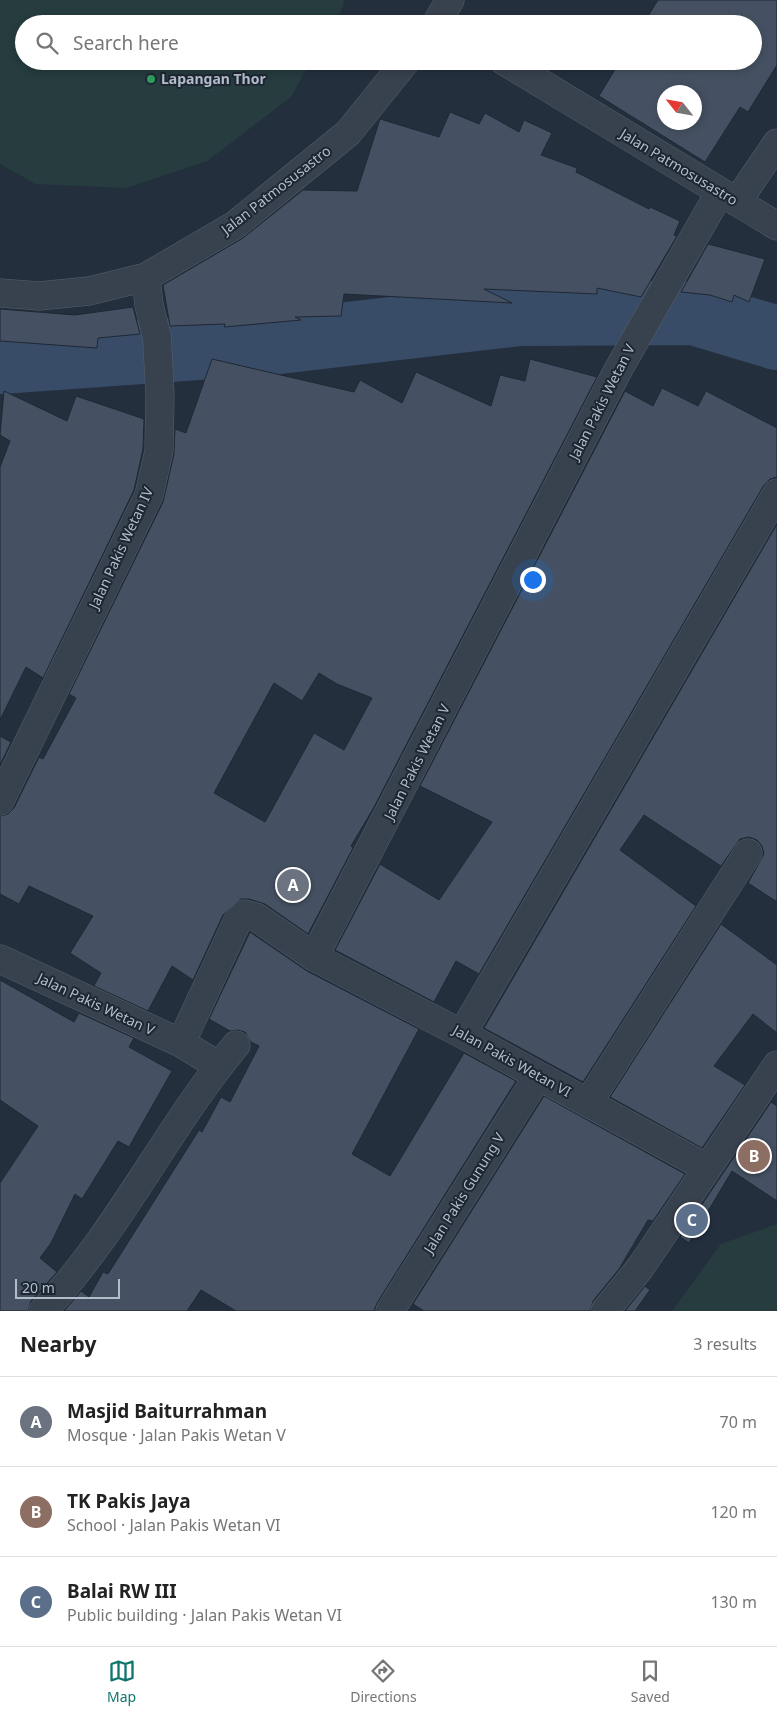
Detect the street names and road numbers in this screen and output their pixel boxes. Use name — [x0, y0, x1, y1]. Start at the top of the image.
street label: Jalan Patmosusastro — [615, 123, 742, 209]
street label: Jalan Patmosusastro — [215, 141, 334, 240]
street label: Jalan Pakis Wetan V — [563, 340, 639, 465]
street label: Jalan Pakis Wetan IV — [83, 483, 157, 614]
street label: Jalan Pakis Wetan V — [378, 700, 454, 825]
street label: Jalan Pakis Wetan V — [33, 967, 159, 1039]
street label: Jalan Pakis Wetan VI — [448, 1019, 575, 1101]
street label: Jalan Pakis Gunung V — [418, 1128, 509, 1258]

